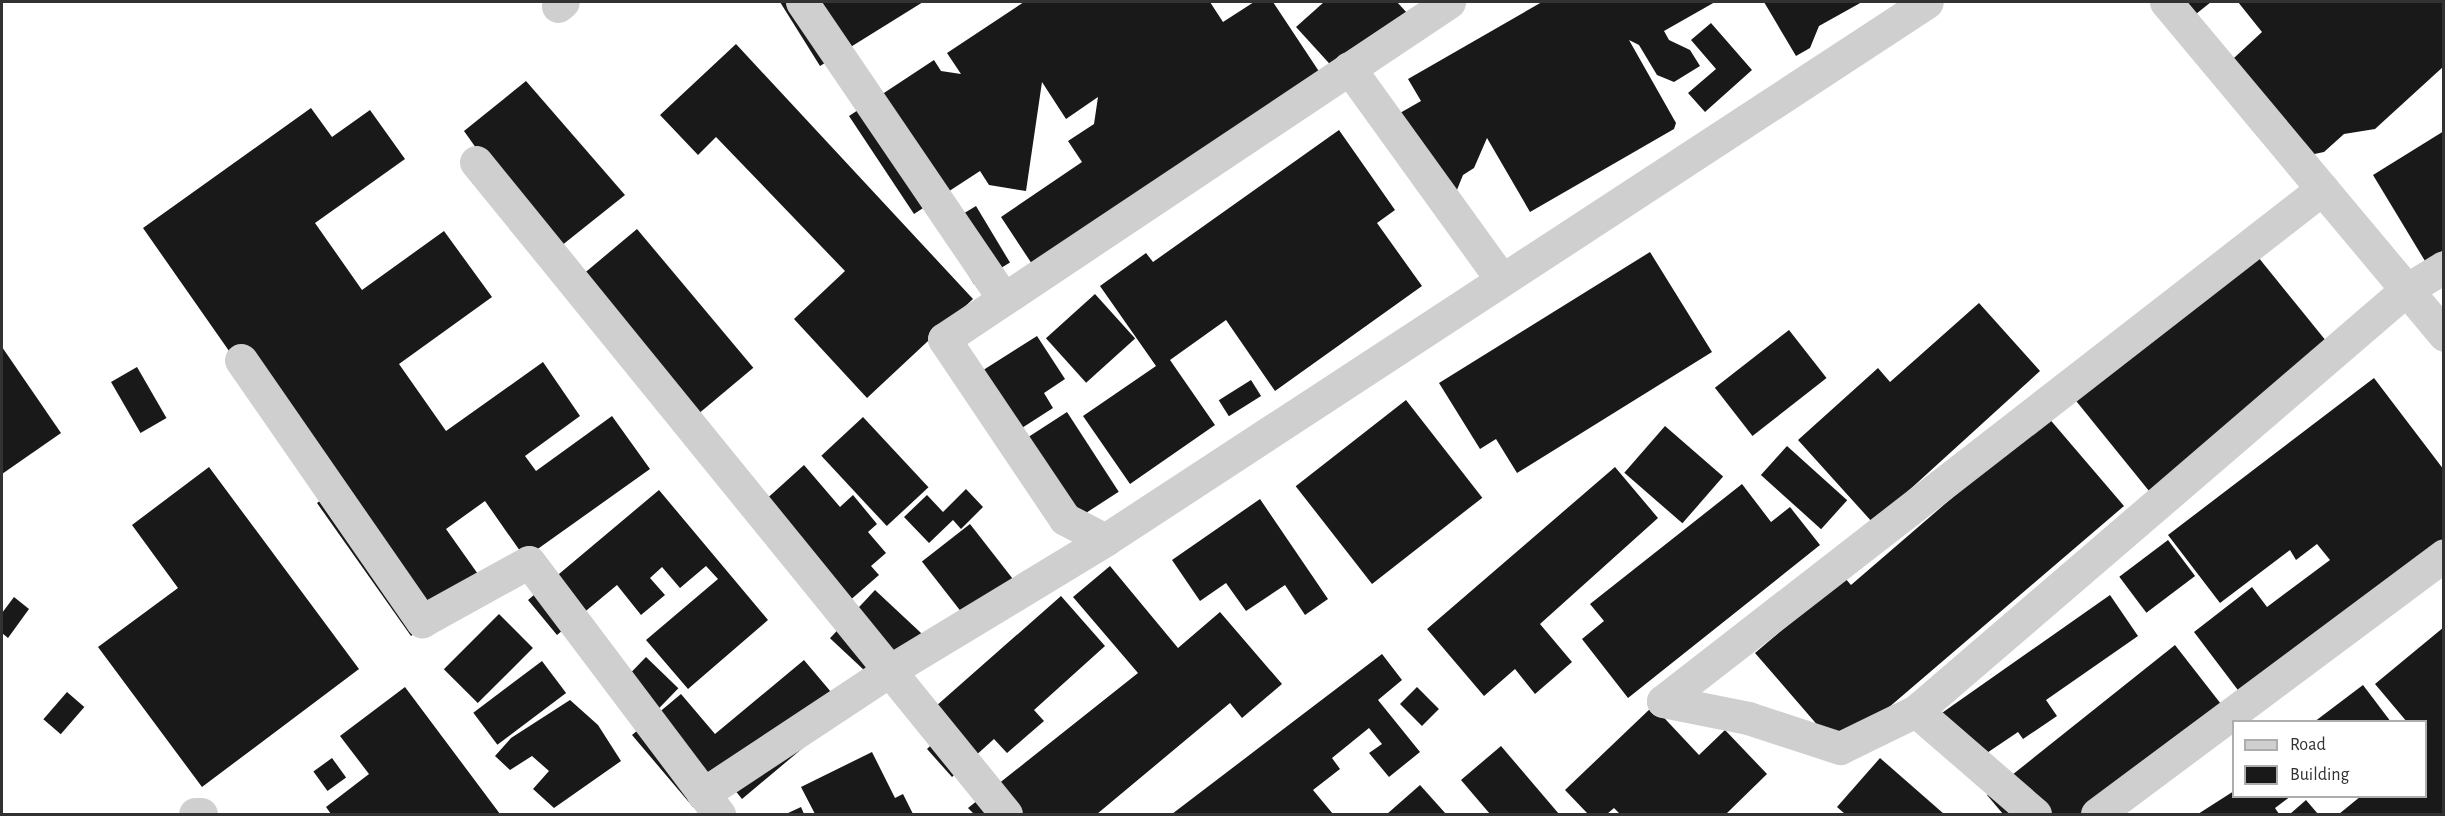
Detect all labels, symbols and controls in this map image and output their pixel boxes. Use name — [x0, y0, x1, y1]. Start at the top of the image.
legend — [2232, 720, 2427, 798]
text: Road — [2290, 736, 2326, 754]
text: Building — [2290, 766, 2349, 784]

